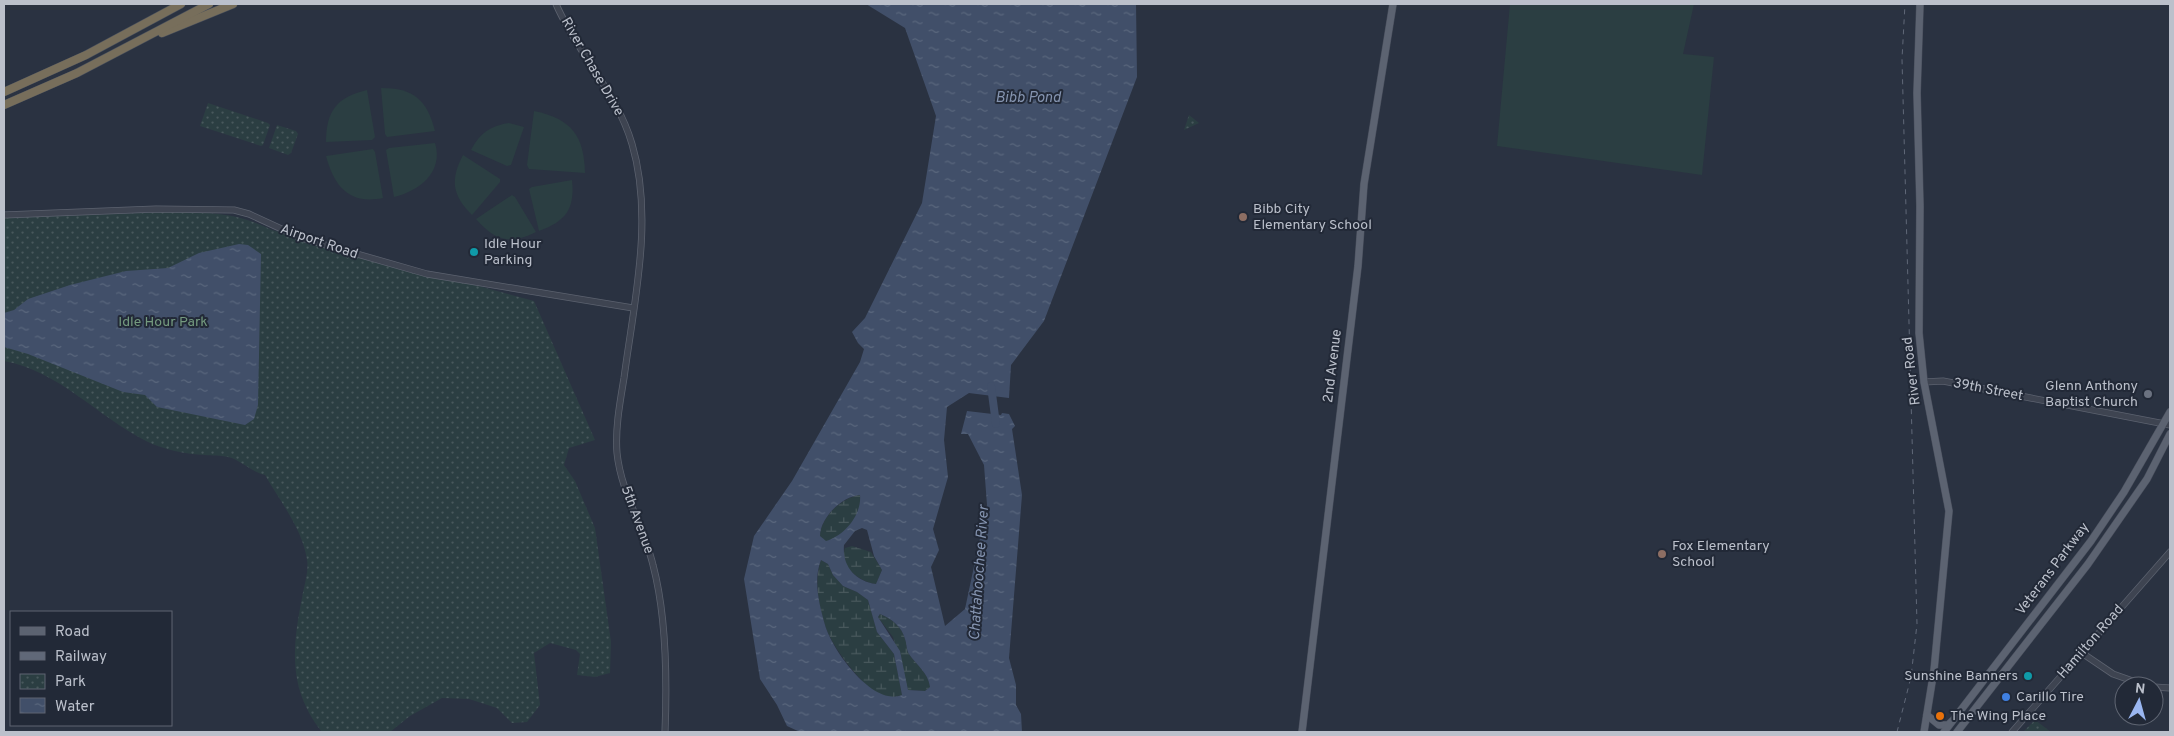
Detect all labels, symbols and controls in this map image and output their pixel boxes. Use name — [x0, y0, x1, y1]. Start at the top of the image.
street label: River Chase Drive — [557, 15, 627, 119]
water label: Bibb Pond — [995, 89, 1062, 108]
place label: Bibb City Elementary School — [1253, 201, 1372, 234]
marker: Bibb City Elementary School — [1237, 211, 1249, 223]
street label: Airport Road — [278, 221, 360, 263]
place label: Idle Hour Parking — [484, 236, 542, 269]
marker: Idle Hour Parking — [468, 246, 480, 258]
park label: Idle Hour Park — [118, 314, 208, 331]
street label: 2nd Avenue — [1320, 328, 1346, 404]
street label: River Road — [1899, 336, 1925, 406]
street label: 39th Street — [1951, 375, 2025, 405]
place label: Glenn Anthony Baptist Church — [2045, 378, 2138, 411]
marker: Glenn Anthony Baptist Church — [2142, 388, 2154, 400]
street label: 5th Avenue — [617, 484, 657, 556]
water label: Chattahoochee River — [966, 503, 994, 641]
street label: Veterans Parkway — [2013, 519, 2093, 619]
place label: Fox Elementary School — [1672, 538, 1770, 571]
marker: Fox Elementary School — [1656, 548, 1668, 560]
street label: Hamilton Road — [2054, 602, 2128, 682]
legend — [10, 611, 172, 726]
text: Road — [55, 623, 90, 642]
text: Railway — [55, 648, 107, 667]
place label: Sunshine Banners — [1904, 668, 2018, 685]
marker: Sunshine Banners — [2022, 670, 2034, 682]
text: Park — [55, 673, 86, 692]
north arrow — [2114, 676, 2164, 726]
text: N — [2134, 681, 2146, 699]
place label: Carillo Tire — [2016, 689, 2084, 706]
marker: Carillo Tire — [2000, 691, 2012, 703]
text: Water — [55, 698, 95, 717]
place label: The Wing Place — [1950, 708, 2046, 725]
marker: The Wing Place — [1934, 710, 1946, 722]

